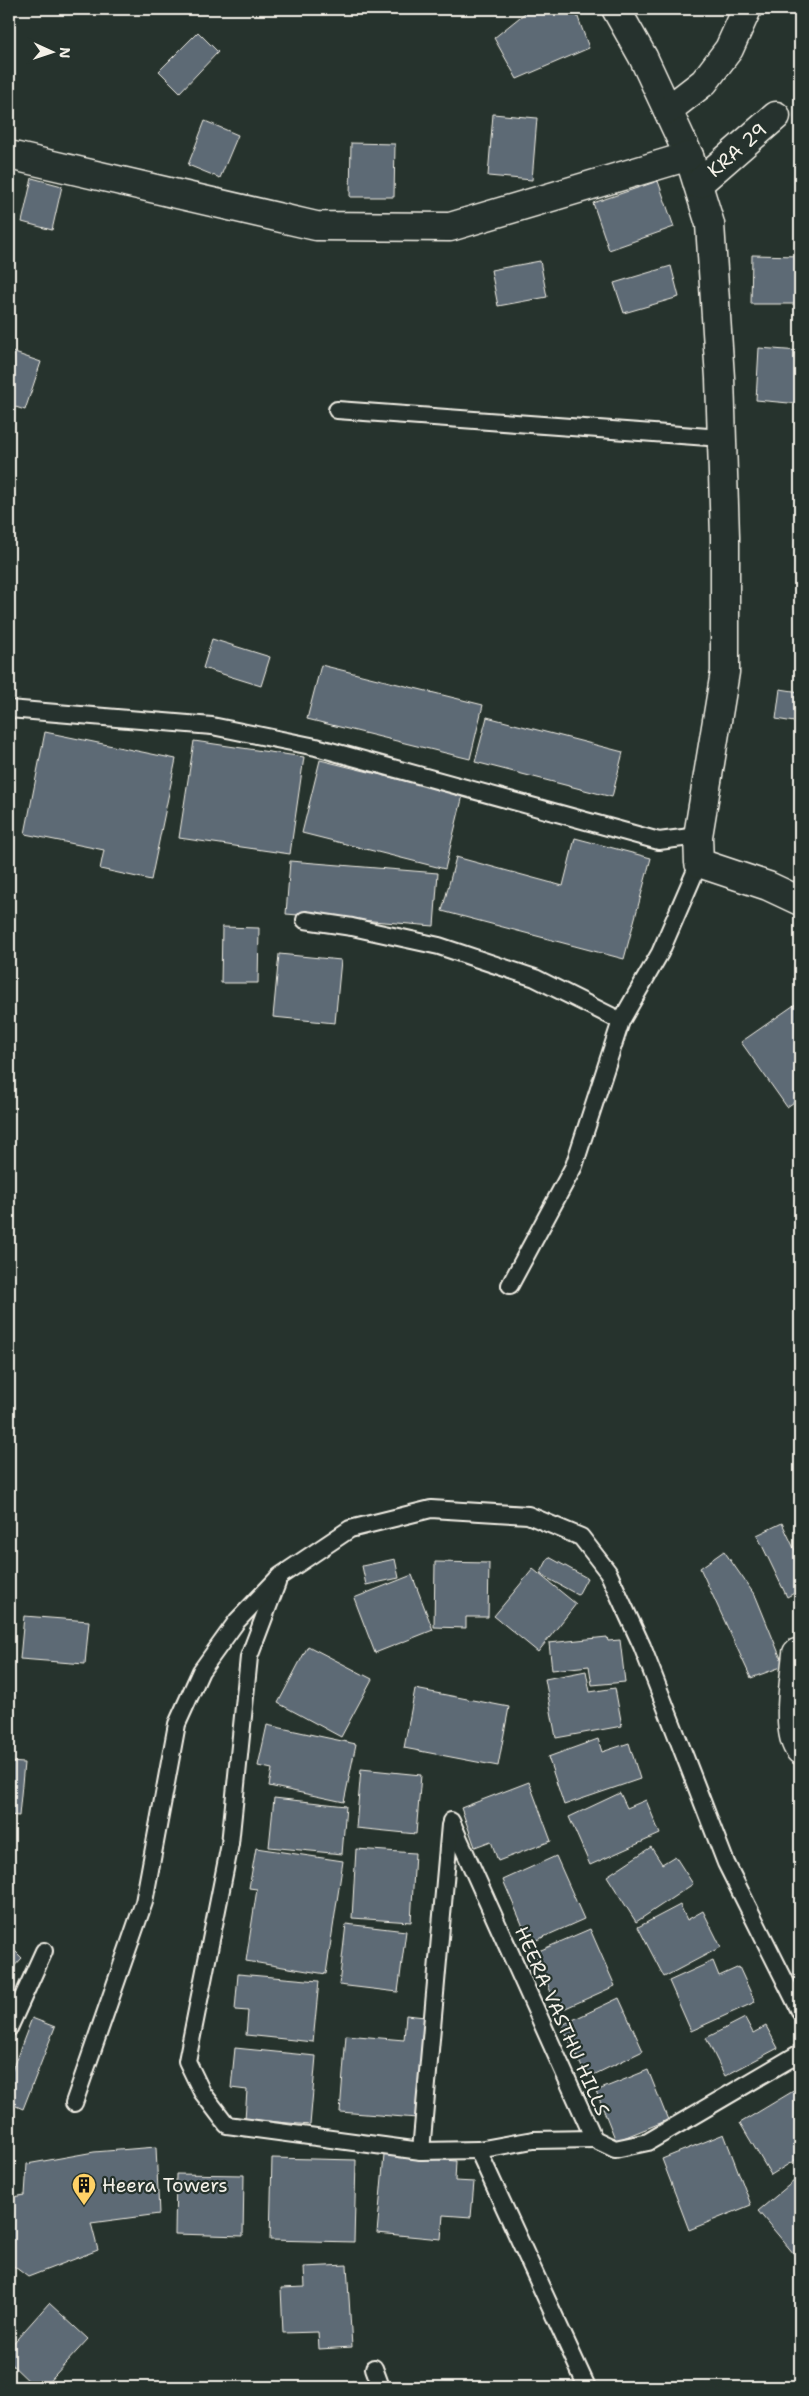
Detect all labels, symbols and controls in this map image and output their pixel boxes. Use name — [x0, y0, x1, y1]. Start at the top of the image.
north arrow — [28, 28, 78, 78]
text: N — [56, 47, 74, 59]
street label: KRA 29 — [702, 117, 772, 183]
street label: HEERA VASTHU HILLS — [509, 1922, 615, 2120]
building icon: Heera Towers — [71, 2172, 97, 2206]
place label: Heera Towers — [102, 2173, 228, 2198]

